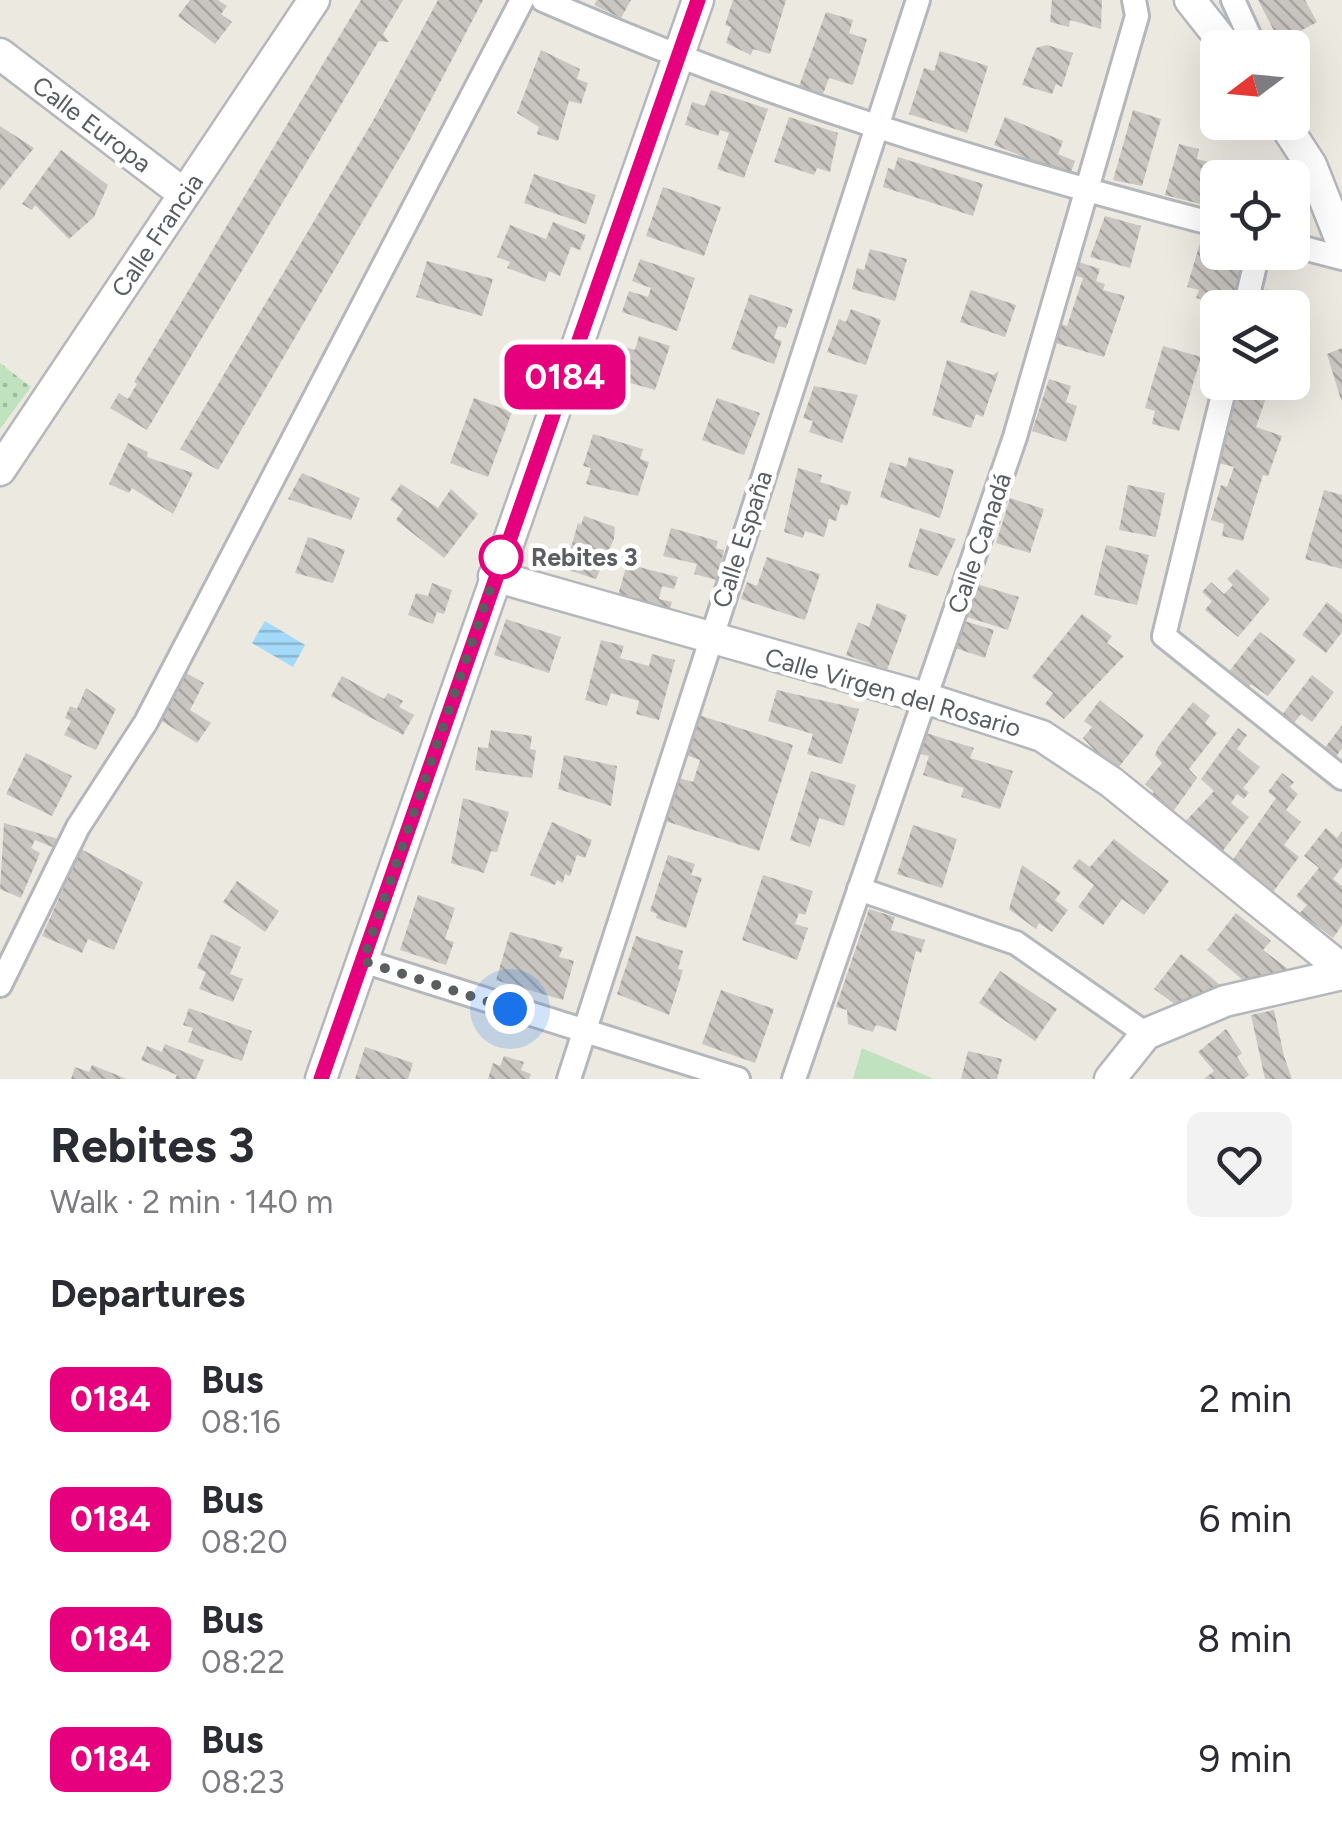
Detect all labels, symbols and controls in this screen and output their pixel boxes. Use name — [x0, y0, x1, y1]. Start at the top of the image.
north arrow — [1200, 30, 1310, 140]
map controls — [1200, 30, 1310, 400]
street label: Calle Europa — [27, 70, 157, 178]
button: locate — [1200, 160, 1310, 270]
street label: Calle Francia — [105, 168, 209, 302]
button: layers — [1200, 290, 1310, 400]
line badge: 0184 — [495, 344, 635, 410]
text: 0184 — [524, 356, 606, 398]
street label: Calle España — [706, 467, 778, 611]
street label: Calle Canadá — [941, 469, 1017, 617]
marker: Rebites 3 — [480, 536, 522, 578]
place label: Rebites 3 — [531, 542, 638, 572]
street label: Calle Virgen del Rosario — [762, 641, 1024, 743]
your location — [485, 984, 535, 1034]
button: heart — [1187, 1112, 1292, 1217]
text: Rebites 3 — [50, 1116, 255, 1174]
text: Walk · 2 min · 140 m — [50, 1183, 333, 1221]
text: Departures — [50, 1271, 245, 1317]
text: Bus — [201, 1357, 264, 1403]
text: 2 min — [1199, 1376, 1292, 1422]
text: 0184 — [70, 1378, 151, 1420]
text: 08:16 — [201, 1403, 281, 1441]
text: Bus — [201, 1477, 264, 1523]
text: 6 min — [1199, 1496, 1292, 1542]
text: 0184 — [70, 1498, 151, 1540]
text: 08:20 — [201, 1523, 288, 1561]
text: Bus — [201, 1597, 264, 1643]
text: 8 min — [1197, 1616, 1292, 1662]
text: 0184 — [70, 1618, 151, 1660]
text: 08:22 — [201, 1643, 285, 1681]
text: Bus — [201, 1717, 264, 1763]
text: 9 min — [1199, 1736, 1292, 1782]
text: 0184 — [70, 1738, 151, 1780]
text: 08:23 — [201, 1763, 285, 1801]

